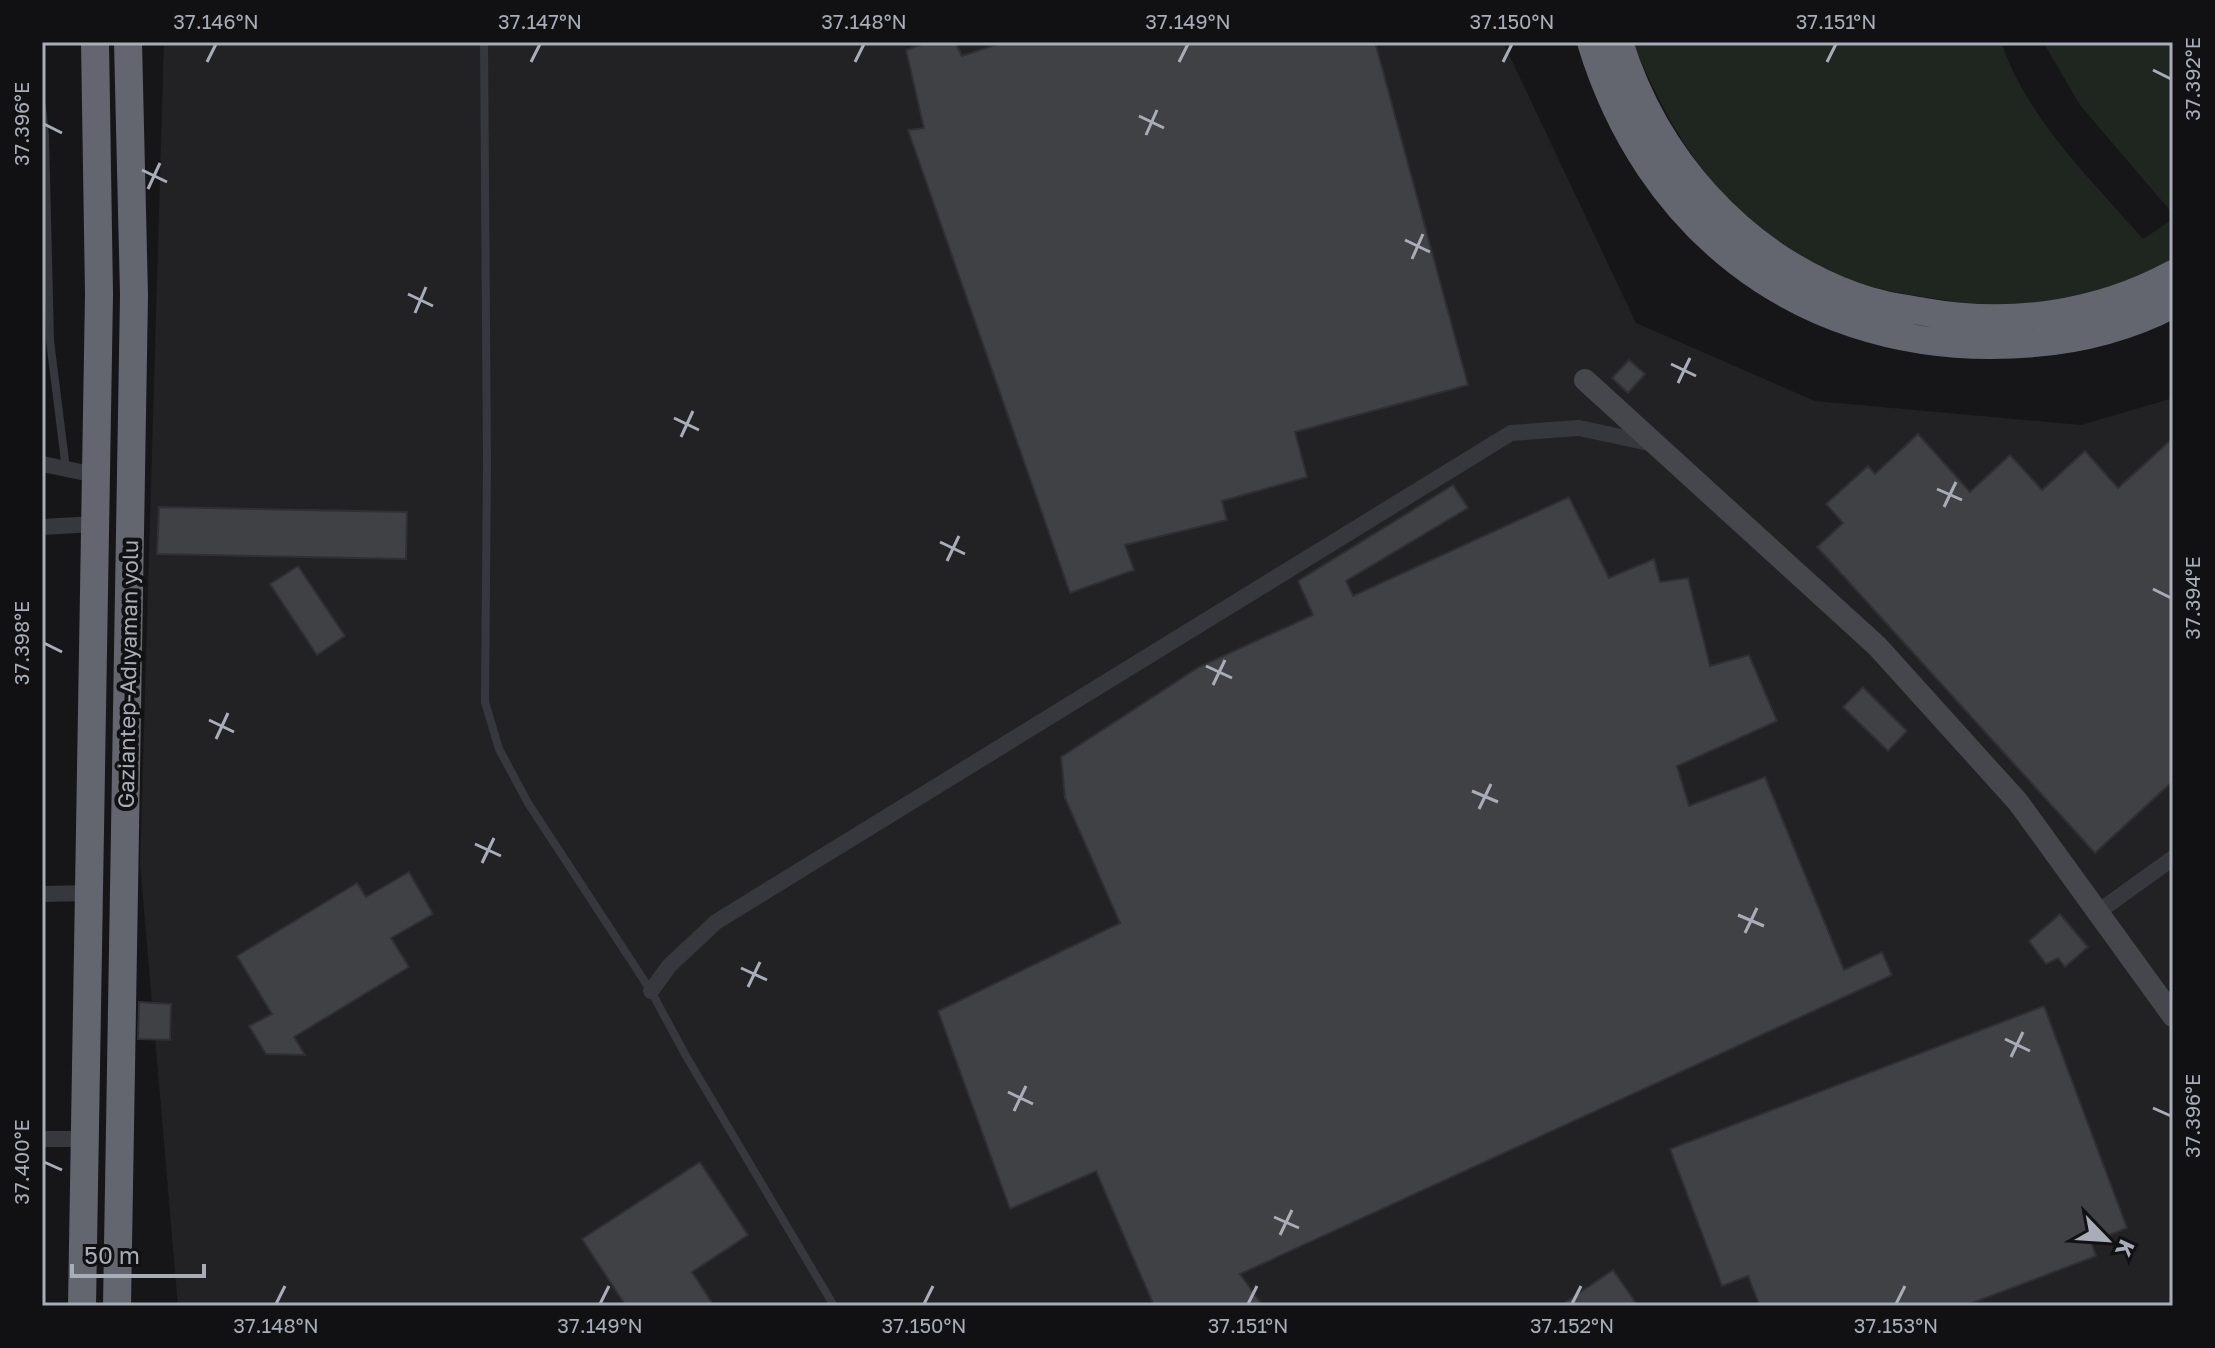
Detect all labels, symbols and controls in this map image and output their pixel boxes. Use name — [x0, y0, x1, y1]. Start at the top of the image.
text: 37.146°N — [173, 9, 259, 33]
text: 37.147°N — [498, 9, 582, 33]
text: 37.148°N — [821, 9, 907, 33]
text: 37.149°N — [1145, 9, 1231, 33]
text: 37.150°N — [1470, 9, 1555, 33]
text: 37.151°N — [1796, 9, 1876, 33]
text: 37.392°E — [2180, 37, 2204, 121]
text: 37.396°E — [9, 82, 33, 166]
street label: Gaziantep-Adıyaman yolu — [112, 539, 143, 809]
text: 37.394°E — [2180, 556, 2204, 640]
text: 37.398°E — [9, 601, 33, 685]
text: 37.396°E — [2180, 1074, 2204, 1158]
text: 37.400°E — [9, 1119, 33, 1205]
north arrow — [2067, 1200, 2147, 1280]
scale bar — [72, 1228, 204, 1278]
text: K — [2110, 1236, 2141, 1262]
text: 50 m — [84, 1240, 140, 1269]
text: 37.148°N — [233, 1313, 319, 1337]
text: 37.149°N — [557, 1313, 643, 1337]
text: 37.150°N — [882, 1313, 967, 1337]
text: 37.151°N — [1208, 1313, 1288, 1337]
text: 37.152°N — [1530, 1313, 1614, 1337]
text: 37.153°N — [1854, 1313, 1938, 1337]

